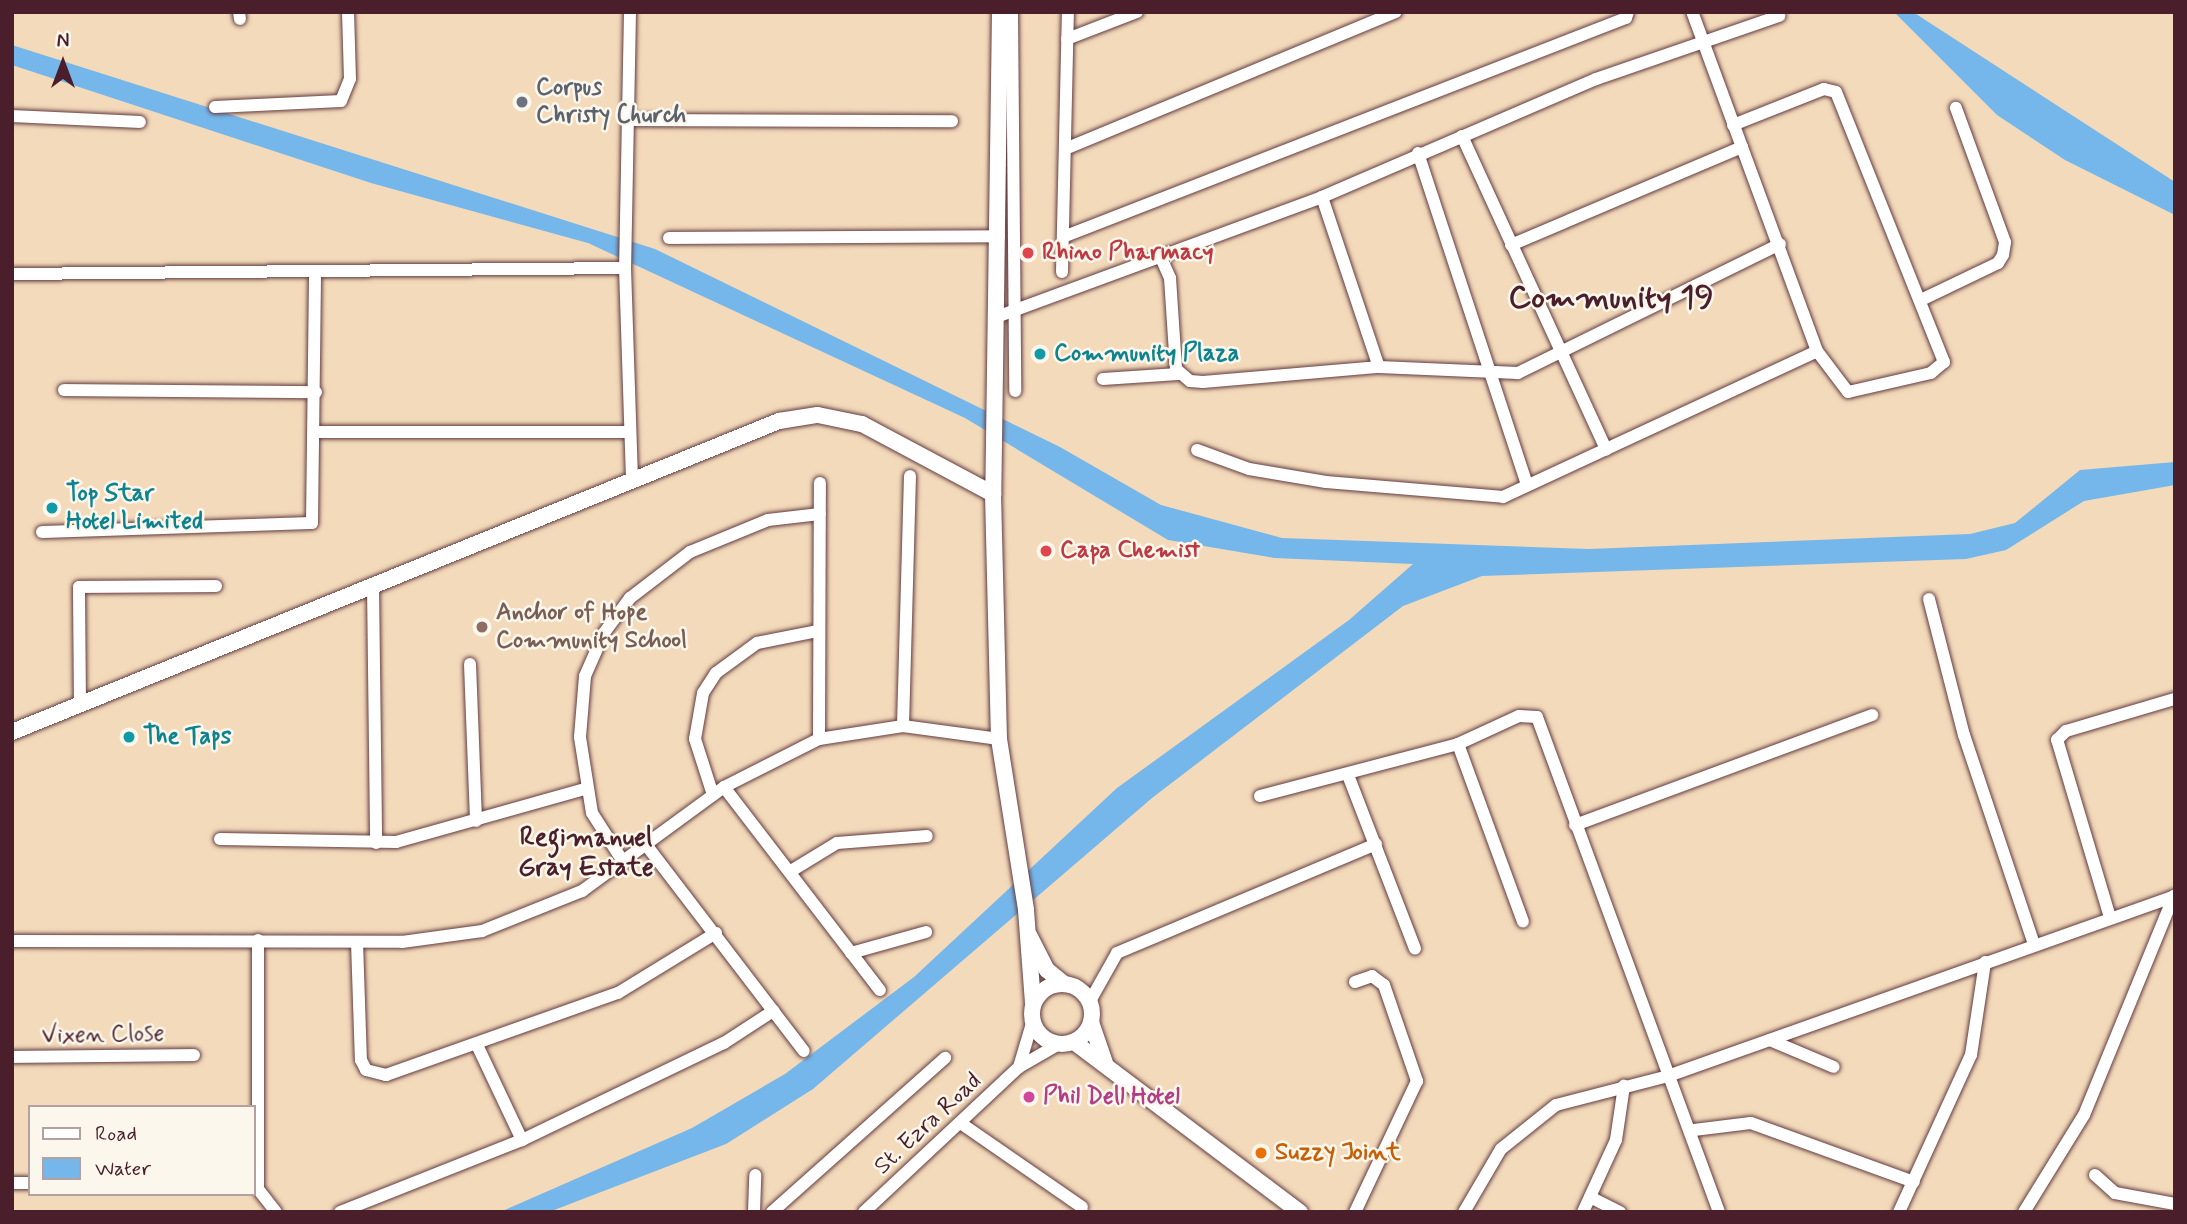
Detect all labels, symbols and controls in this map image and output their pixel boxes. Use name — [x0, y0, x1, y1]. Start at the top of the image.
north arrow — [28, 28, 98, 98]
text: N — [57, 29, 69, 54]
place label: Corpus Christy Church — [536, 74, 693, 130]
marker: Corpus Christy Church — [514, 94, 530, 110]
place label: Rhino Pharmacy — [1042, 239, 1211, 267]
marker: Rhino Pharmacy — [1020, 245, 1036, 261]
district label: Community 19 — [1508, 279, 1714, 317]
place label: Community Plaza — [1054, 340, 1239, 368]
marker: Community Plaza — [1032, 346, 1048, 362]
place label: Top Star Hotel Limited — [66, 480, 203, 536]
marker: Top Star Hotel Limited — [44, 500, 60, 516]
place label: Capa Chemist — [1060, 537, 1207, 565]
marker: Capa Chemist — [1038, 543, 1054, 559]
place label: Anchor of Hope Community School — [496, 599, 687, 655]
marker: Anchor of Hope Community School — [474, 619, 490, 635]
place label: The Taps — [143, 723, 229, 751]
marker: The Taps — [121, 729, 137, 745]
district label: Regimanuel Gray Estate — [520, 823, 652, 884]
street label: Vixen Close — [41, 1020, 165, 1050]
street label: St. Ezra Road — [869, 1067, 987, 1181]
place label: Phil Dell Hotel — [1043, 1083, 1180, 1111]
marker: Phil Dell Hotel — [1021, 1089, 1037, 1105]
legend — [28, 1105, 256, 1196]
text: Road — [95, 1120, 137, 1148]
place label: Suzzy Joint — [1275, 1139, 1395, 1167]
marker: Suzzy Joint — [1253, 1145, 1269, 1161]
text: Water — [95, 1155, 151, 1183]

